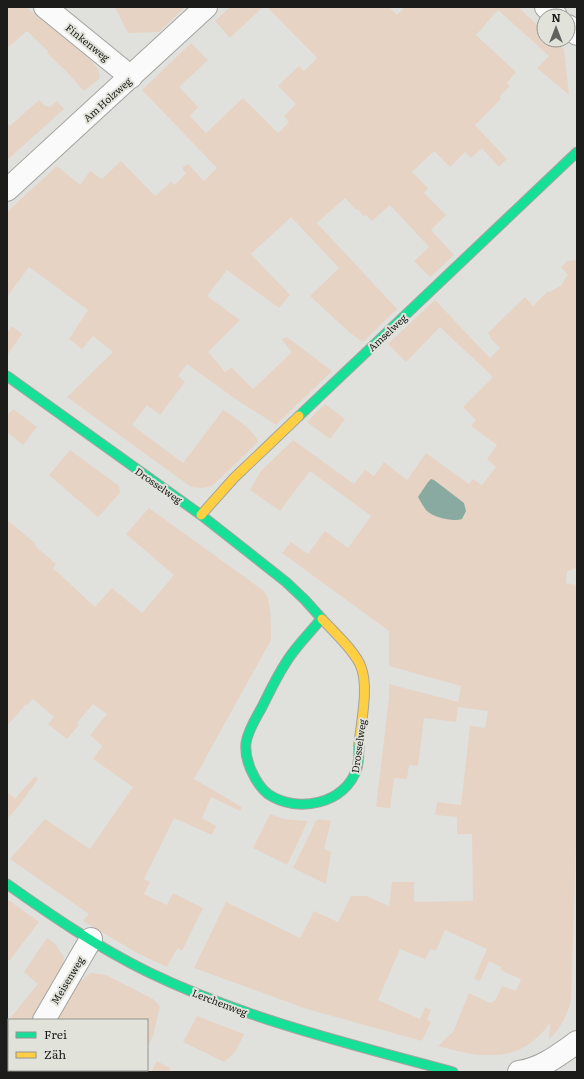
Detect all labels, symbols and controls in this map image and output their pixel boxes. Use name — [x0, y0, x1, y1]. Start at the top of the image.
north arrow — [536, 8, 576, 48]
text: N — [551, 9, 561, 25]
street label: Finkenweg — [63, 20, 113, 65]
street label: Am Holzweg — [80, 73, 135, 125]
street label: Amselweg — [364, 310, 410, 354]
street label: Drosselweg — [132, 463, 186, 507]
street label: Drosselweg — [347, 718, 369, 774]
street label: Meisenweg — [47, 953, 87, 1007]
street label: Lerchenweg — [190, 985, 250, 1020]
legend — [8, 1019, 148, 1071]
text: Frei — [44, 1025, 67, 1043]
text: Zäh — [44, 1045, 66, 1063]

